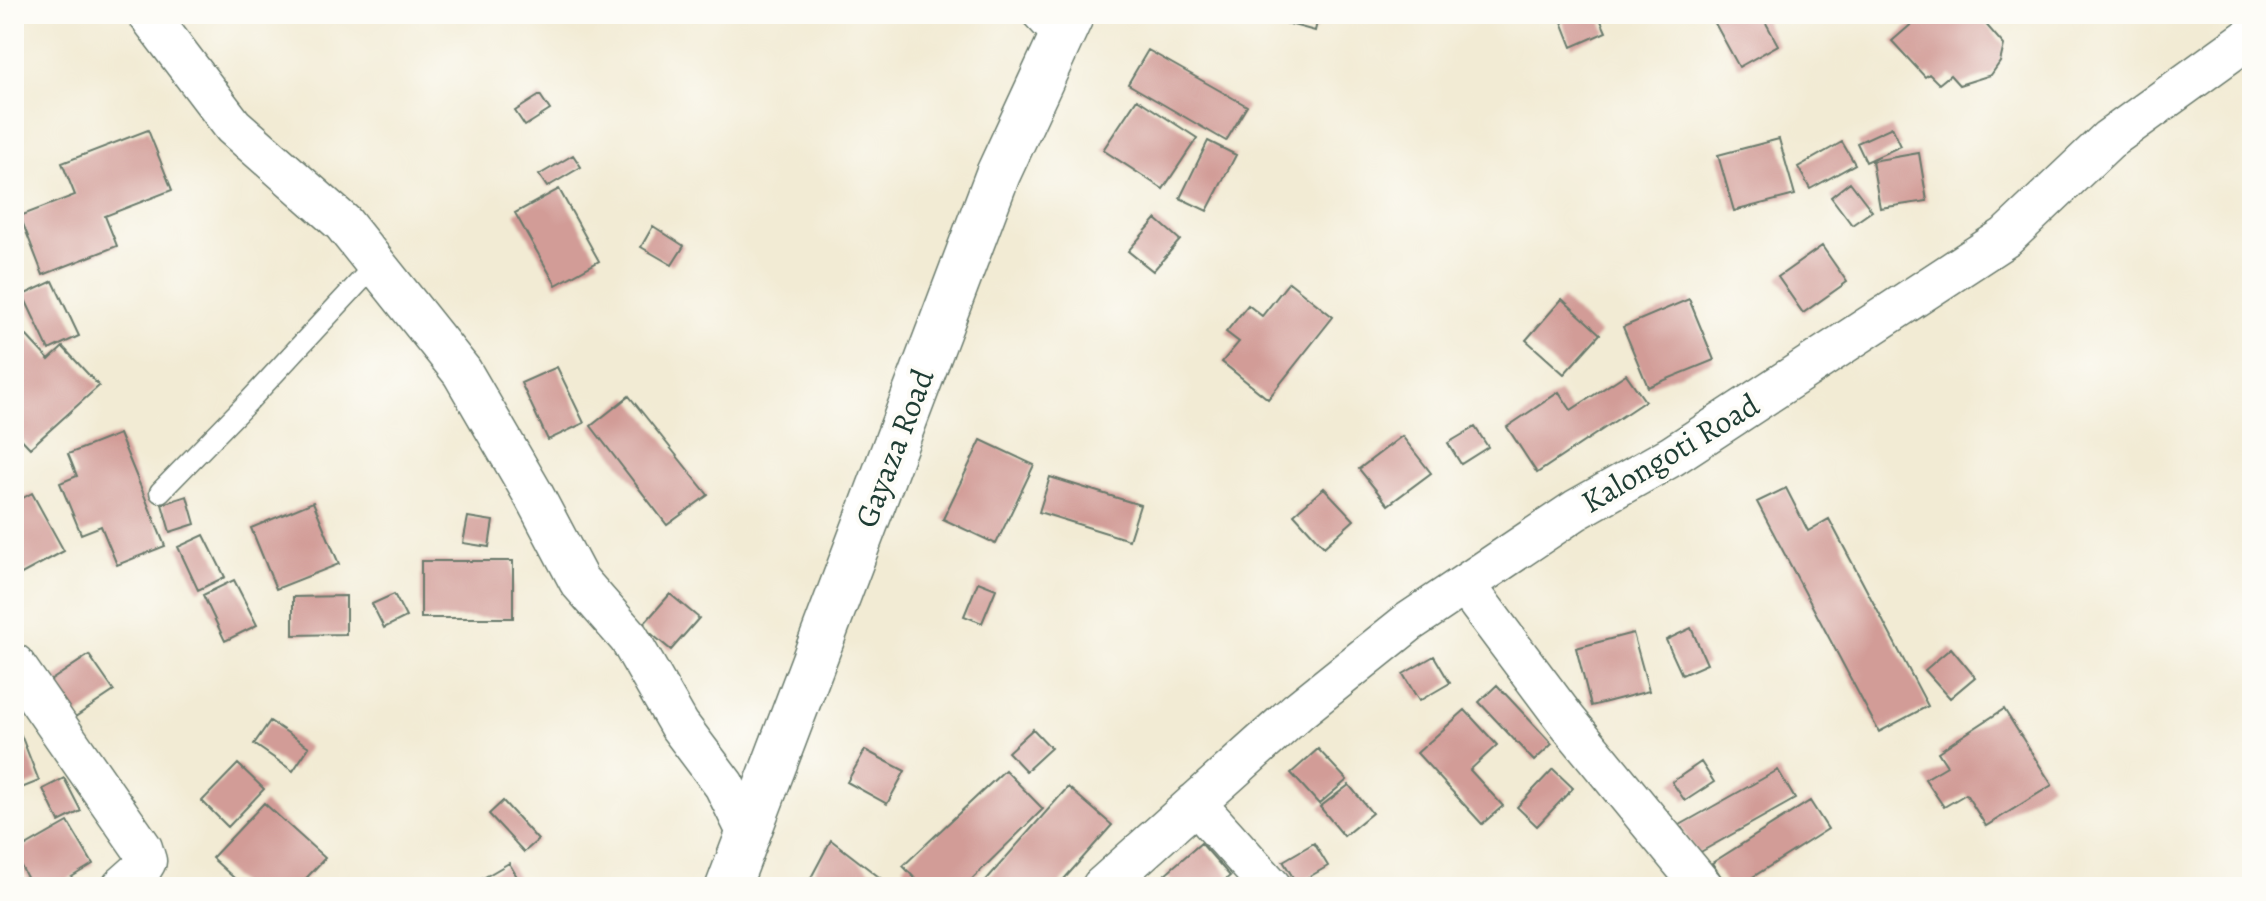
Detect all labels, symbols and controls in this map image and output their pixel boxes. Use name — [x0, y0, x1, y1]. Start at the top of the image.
street label: Gayaza Road — [844, 362, 945, 534]
street label: Kalongoti Road — [1573, 382, 1768, 523]

